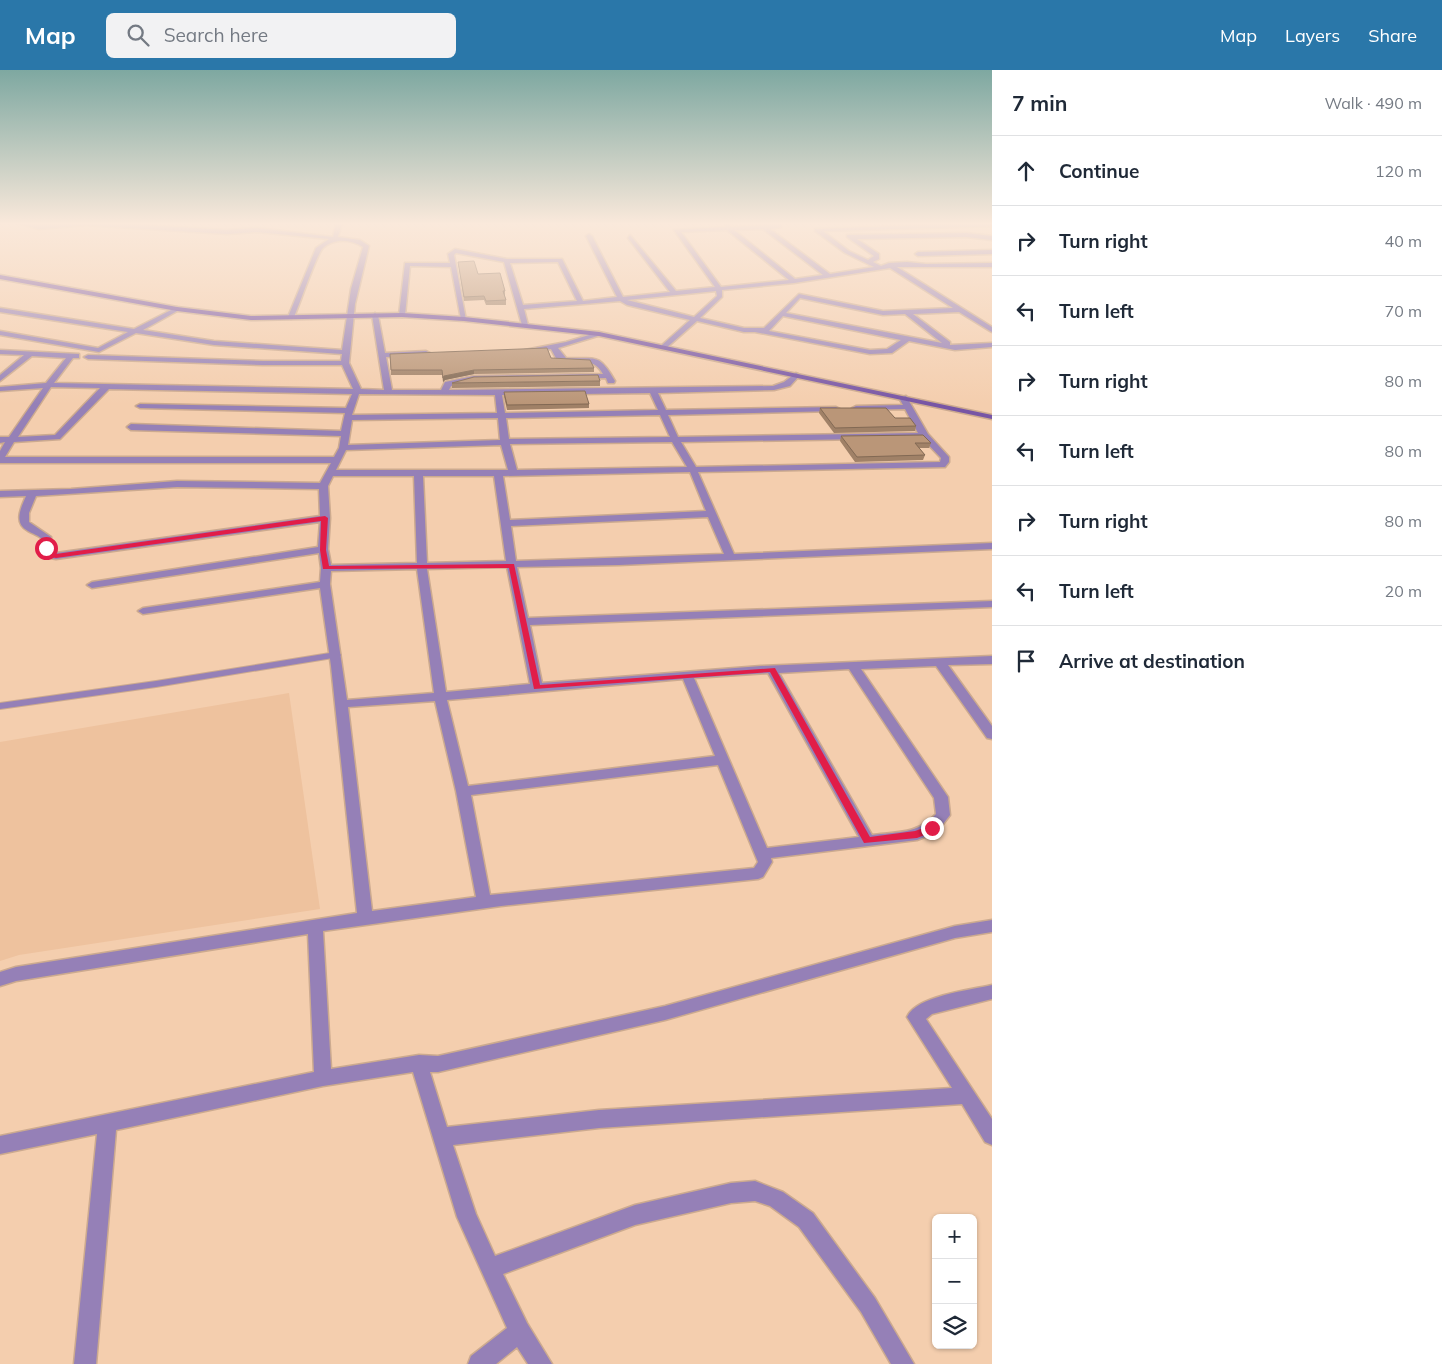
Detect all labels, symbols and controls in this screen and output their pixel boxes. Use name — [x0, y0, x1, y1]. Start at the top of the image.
search box — [106, 13, 456, 58]
text: Map — [25, 20, 76, 50]
icon: search — [124, 21, 152, 49]
text: Search here — [164, 23, 268, 47]
text: Map — [1220, 24, 1257, 47]
text: Layers — [1285, 24, 1340, 47]
text: Share — [1368, 24, 1417, 47]
text: 7 min — [1012, 90, 1067, 116]
text: Walk · 490 m — [1324, 93, 1422, 113]
icon: ahead — [1012, 157, 1040, 185]
text: Continue — [1059, 159, 1139, 183]
text: 120 m — [1375, 161, 1422, 181]
icon: right — [1012, 227, 1040, 255]
text: Turn right — [1059, 229, 1148, 253]
text: 40 m — [1385, 231, 1422, 251]
icon: left — [1012, 297, 1040, 325]
text: Turn left — [1059, 299, 1134, 323]
text: 70 m — [1385, 301, 1422, 321]
icon: right — [1012, 367, 1040, 395]
text: Turn right — [1059, 369, 1148, 393]
text: 80 m — [1385, 371, 1422, 391]
icon: left — [1012, 437, 1040, 465]
text: Turn left — [1059, 439, 1134, 463]
text: 80 m — [1385, 441, 1422, 461]
icon: right — [1012, 507, 1040, 535]
text: Turn right — [1059, 509, 1148, 533]
text: 80 m — [1385, 511, 1422, 531]
route start — [35, 537, 58, 560]
icon: left — [1012, 577, 1040, 605]
text: Turn left — [1059, 579, 1134, 603]
text: 20 m — [1385, 581, 1422, 601]
icon: arrive — [1012, 647, 1040, 675]
text: Arrive at destination — [1059, 649, 1245, 673]
route end — [921, 817, 944, 840]
map controls — [932, 1214, 977, 1349]
button: + — [932, 1214, 977, 1259]
button: − — [932, 1259, 977, 1304]
button: layers — [932, 1304, 977, 1349]

